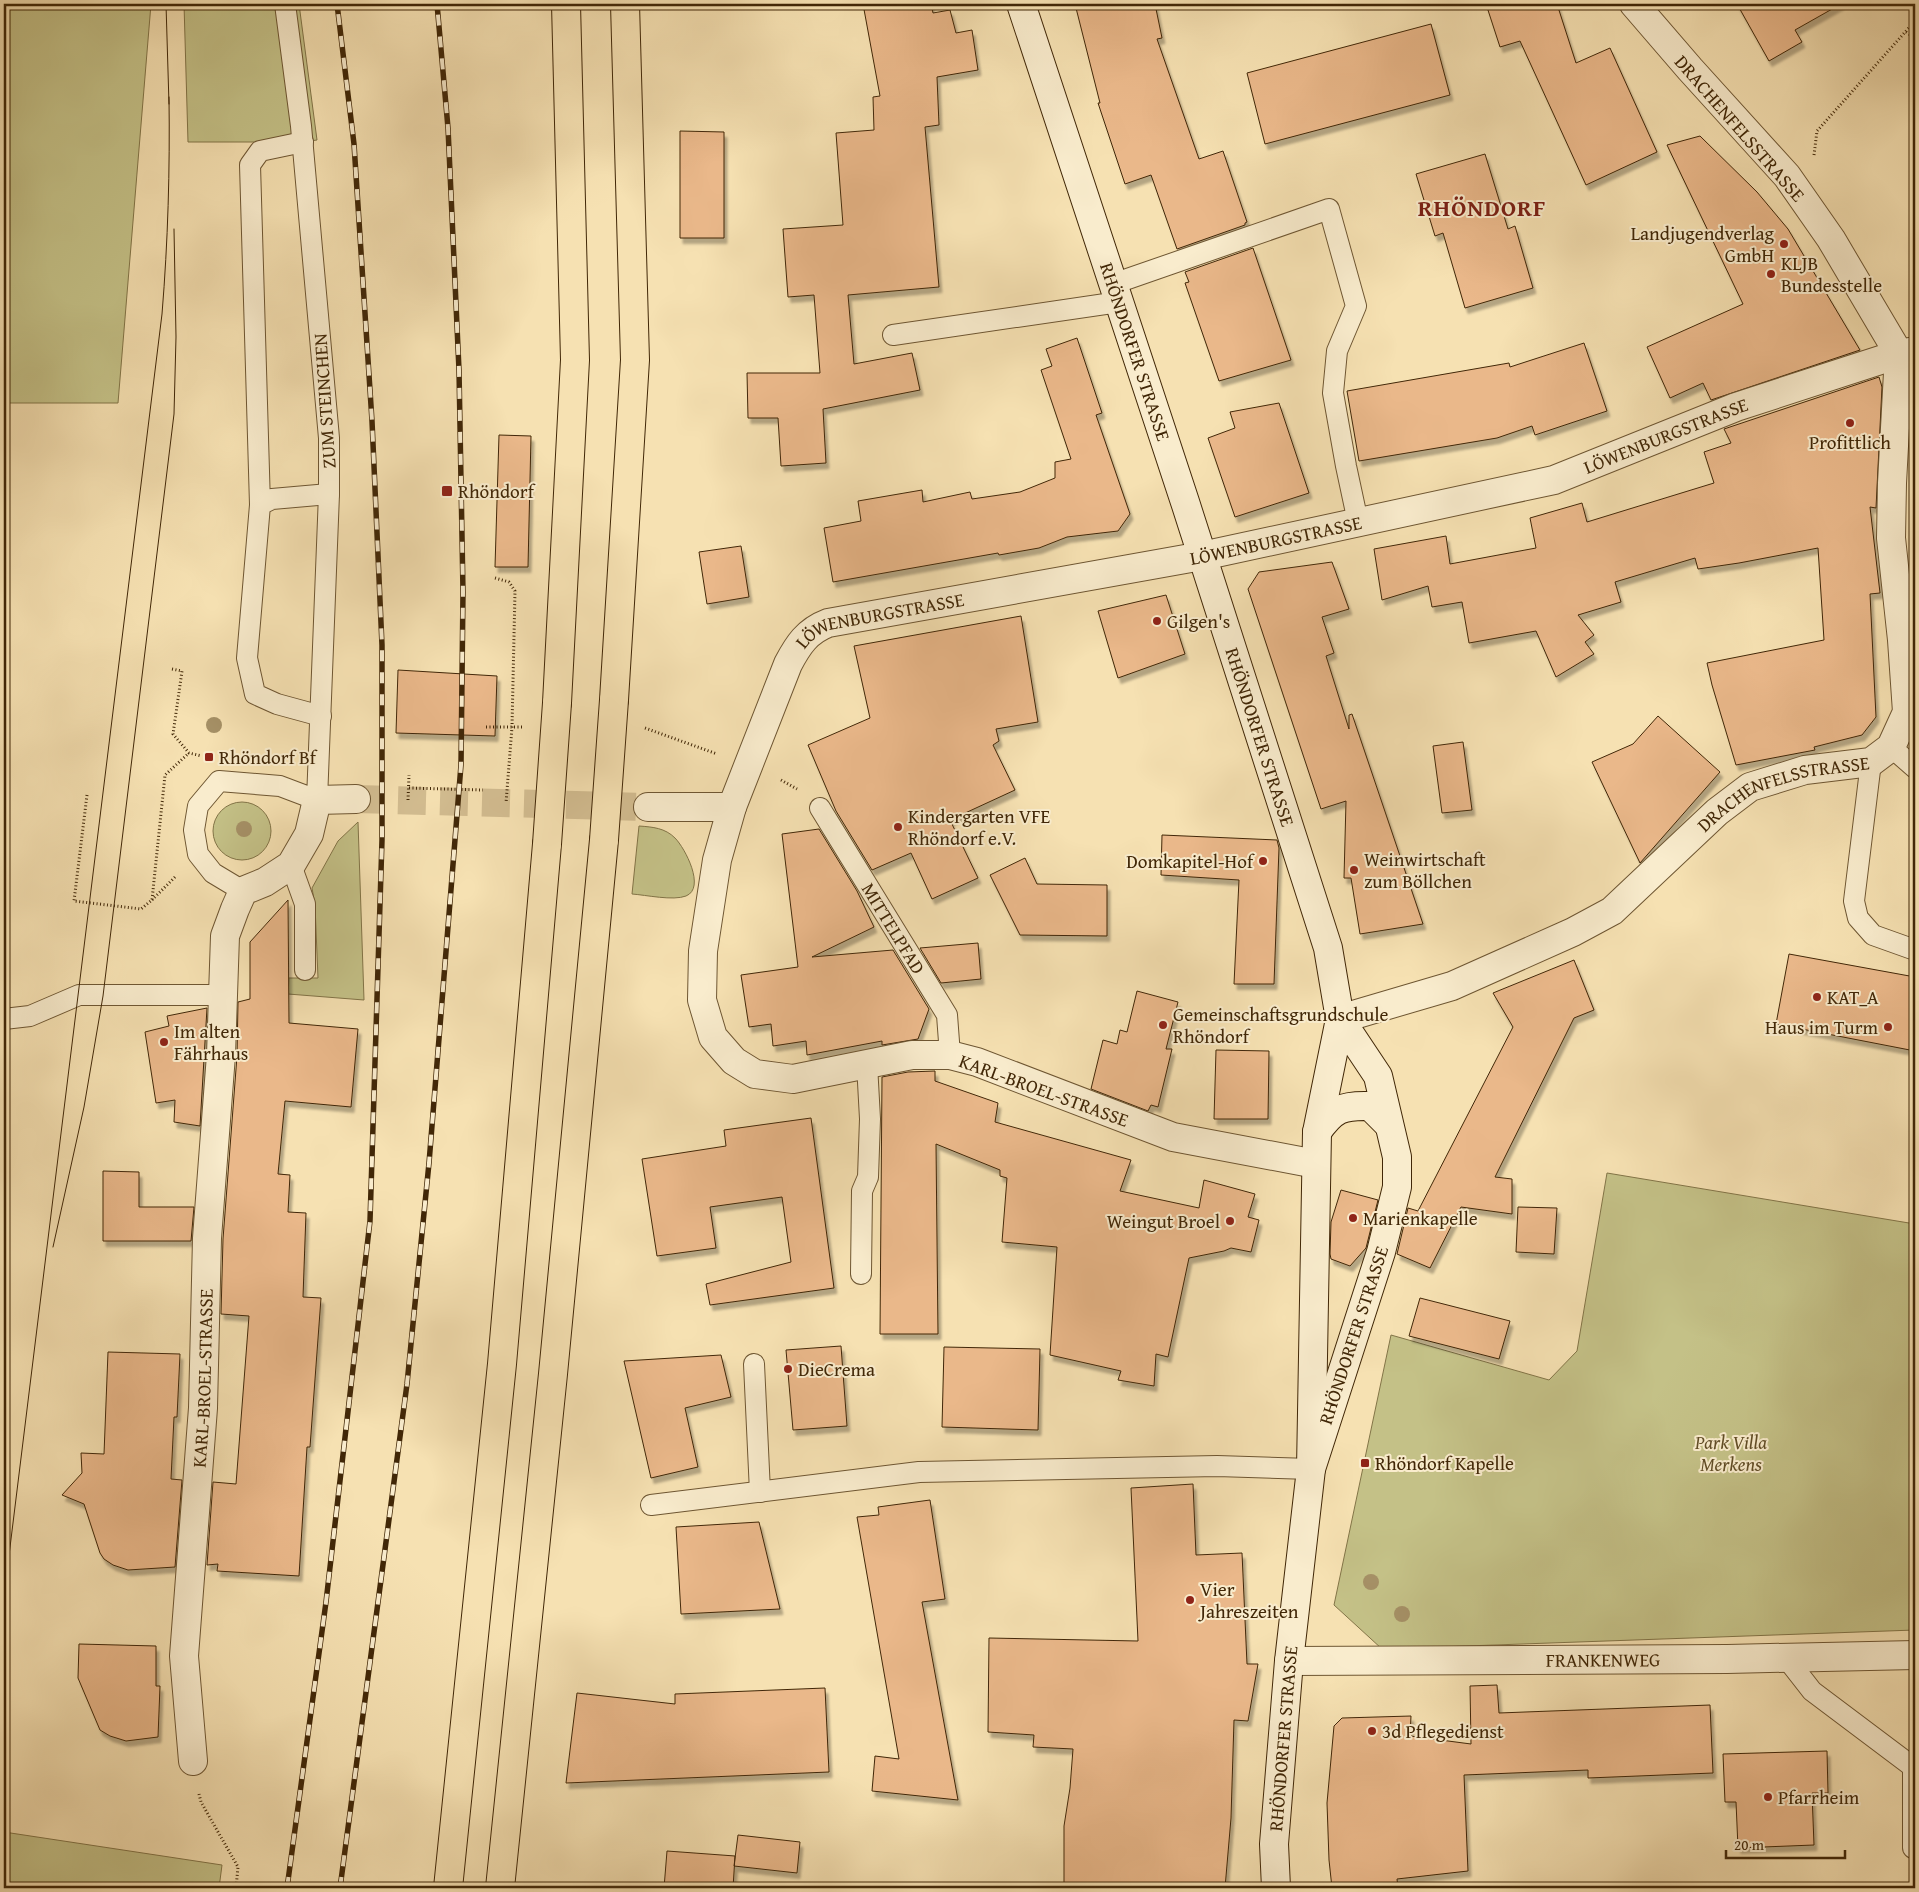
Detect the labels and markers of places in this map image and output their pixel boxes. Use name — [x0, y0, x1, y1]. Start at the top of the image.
place label: Landjugendverlag GmbH — [1631, 219, 1775, 269]
marker: Landjugendverlag GmbH — [1778, 238, 1790, 250]
place label: KLJB Bundesstelle — [1781, 249, 1882, 299]
marker: KLJB Bundesstelle — [1765, 268, 1777, 280]
marker: Profittlich — [1844, 417, 1856, 429]
place label: Profittlich — [1809, 428, 1891, 456]
place label: Rhöndorf — [458, 477, 536, 505]
marker: Rhöndorf — [440, 484, 454, 498]
place label: Gilgen's — [1167, 607, 1230, 635]
marker: Gilgen's — [1151, 615, 1163, 627]
place label: Rhöndorf Bf — [219, 743, 318, 771]
marker: Rhöndorf Bf — [203, 751, 215, 763]
place label: Kindergarten VFE Rhöndorf e.V. — [908, 802, 1051, 852]
marker: Kindergarten VFE Rhöndorf e.V. — [892, 821, 904, 833]
place label: Weinwirtschaft zum Böllchen — [1364, 845, 1486, 895]
place label: Domkapitel-Hof — [1126, 847, 1255, 875]
marker: Domkapitel-Hof — [1257, 855, 1269, 867]
marker: Weinwirtschaft zum Böllchen — [1348, 864, 1360, 876]
place label: KAT_A — [1827, 983, 1879, 1011]
marker: KAT_A — [1811, 991, 1823, 1003]
place label: Gemeinschaftsgrundschule Rhöndorf — [1173, 1000, 1389, 1050]
place label: Haus im Turm — [1765, 1013, 1878, 1041]
place label: Im alten Fährhaus — [174, 1017, 248, 1067]
marker: Gemeinschaftsgrundschule Rhöndorf — [1157, 1019, 1169, 1031]
marker: Haus im Turm — [1882, 1021, 1894, 1033]
marker: Im alten Fährhaus — [158, 1036, 170, 1048]
place label: Marienkapelle — [1363, 1204, 1478, 1232]
place label: Weingut Broel — [1107, 1207, 1220, 1235]
marker: Marienkapelle — [1347, 1212, 1359, 1224]
marker: Weingut Broel — [1224, 1215, 1236, 1227]
place label: DieCrema — [798, 1355, 875, 1383]
marker: DieCrema — [782, 1363, 794, 1375]
place label: Rhöndorf Kapelle — [1375, 1449, 1514, 1477]
marker: Rhöndorf Kapelle — [1359, 1457, 1371, 1469]
place label: Vier Jahreszeiten — [1198, 1575, 1299, 1625]
marker: Vier Jahreszeiten — [1184, 1594, 1196, 1606]
place label: 3d Pflegedienst — [1382, 1717, 1504, 1745]
marker: 3d Pflegedienst — [1366, 1725, 1378, 1737]
place label: Pfarrheim — [1778, 1783, 1860, 1811]
marker: Pfarrheim — [1762, 1791, 1774, 1803]

